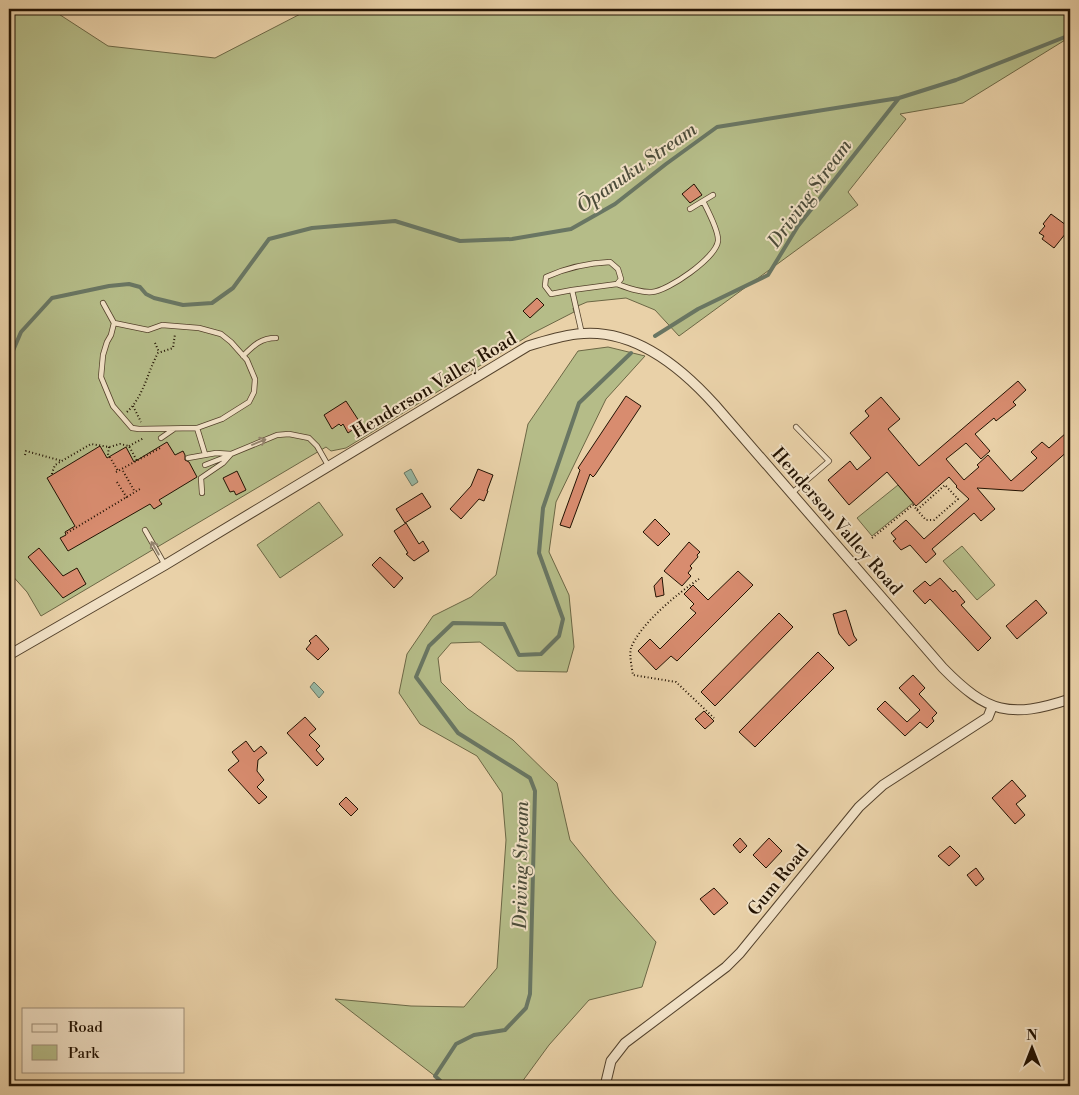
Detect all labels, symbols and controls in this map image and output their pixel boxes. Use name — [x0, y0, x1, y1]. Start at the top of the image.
water label: Ōpanuku Stream — [571, 116, 702, 218]
water label: Driving Stream — [762, 134, 858, 253]
street label: Henderson Valley Road — [348, 327, 521, 444]
one-way arrow — [251, 437, 266, 446]
street label: Henderson Valley Road — [766, 443, 908, 600]
one-way arrow — [150, 541, 160, 555]
water label: Driving Stream — [508, 800, 534, 930]
street label: Gum Road — [743, 840, 814, 920]
legend — [22, 1008, 185, 1072]
text: Road — [68, 1018, 103, 1037]
north arrow — [1006, 1022, 1056, 1072]
text: N — [1026, 1027, 1038, 1045]
text: Park — [68, 1044, 100, 1063]

